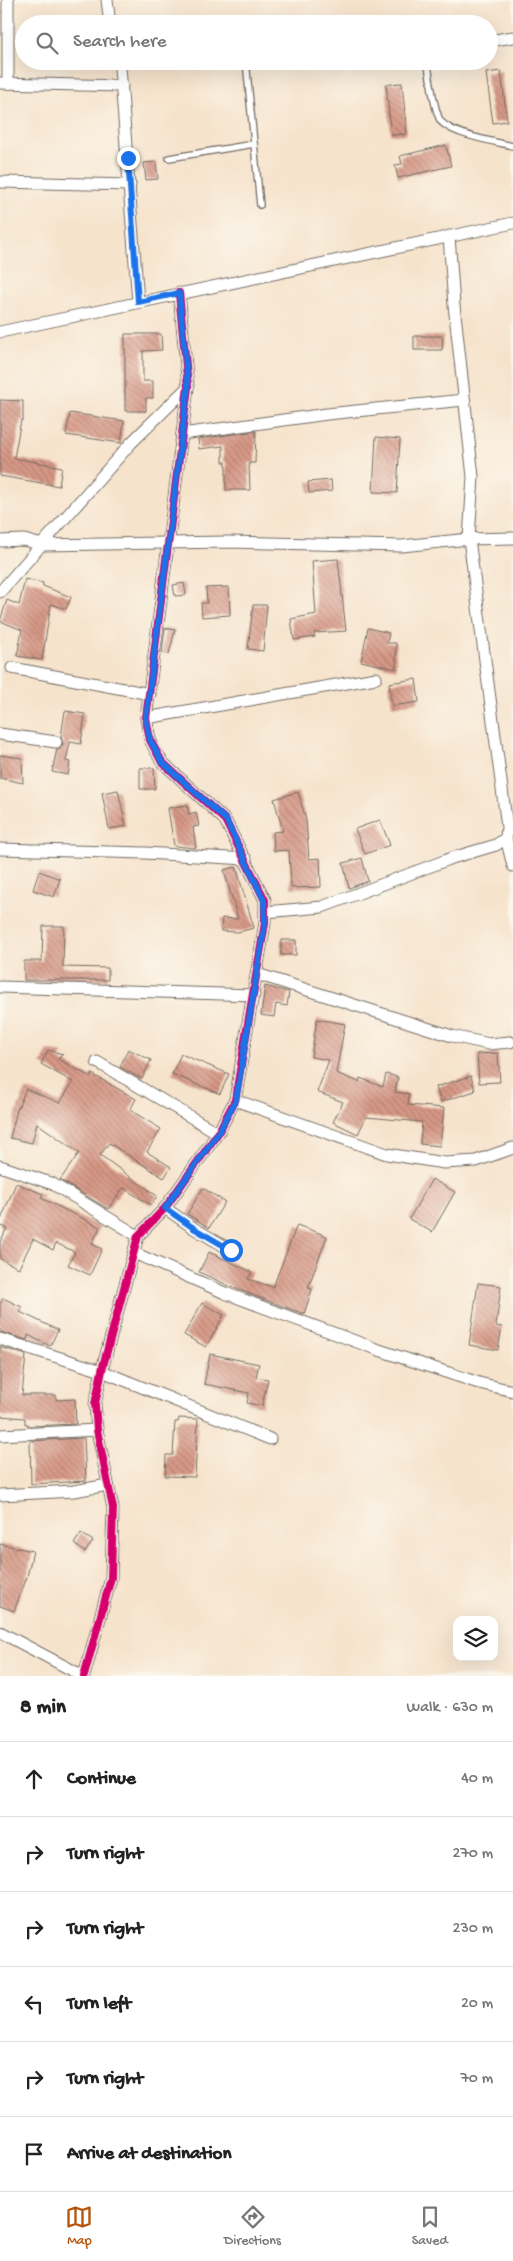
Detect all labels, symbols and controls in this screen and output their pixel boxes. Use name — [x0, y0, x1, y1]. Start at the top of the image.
search box — [15, 15, 498, 70]
icon: search — [33, 29, 61, 57]
text: Search here — [73, 31, 167, 54]
route end — [117, 147, 140, 170]
route start — [220, 1239, 243, 1262]
map controls — [453, 1616, 498, 1661]
button: layers — [453, 1616, 498, 1661]
text: 8 min — [20, 1696, 66, 1721]
text: Walk · 630 m — [407, 1699, 493, 1718]
icon: ahead — [20, 1765, 48, 1793]
text: Continue — [67, 1768, 136, 1791]
text: 40 m — [461, 1770, 493, 1789]
icon: right — [20, 1840, 48, 1868]
text: Turn right — [67, 1843, 143, 1866]
text: 270 m — [453, 1845, 493, 1864]
icon: right — [20, 1915, 48, 1943]
text: Turn right — [67, 1918, 143, 1941]
text: 230 m — [453, 1920, 493, 1939]
icon: left — [20, 1990, 48, 2018]
text: Turn left — [67, 1993, 131, 2016]
text: 20 m — [461, 1995, 493, 2014]
icon: right — [20, 2065, 48, 2093]
text: Turn right — [67, 2068, 143, 2091]
text: 70 m — [460, 2070, 493, 2089]
icon: arrive — [20, 2140, 48, 2168]
text: Arrive at destination — [67, 2143, 231, 2166]
tab: Map — [65, 2203, 93, 2250]
tab: Directions — [224, 2203, 281, 2250]
tab: Saved — [412, 2203, 448, 2250]

